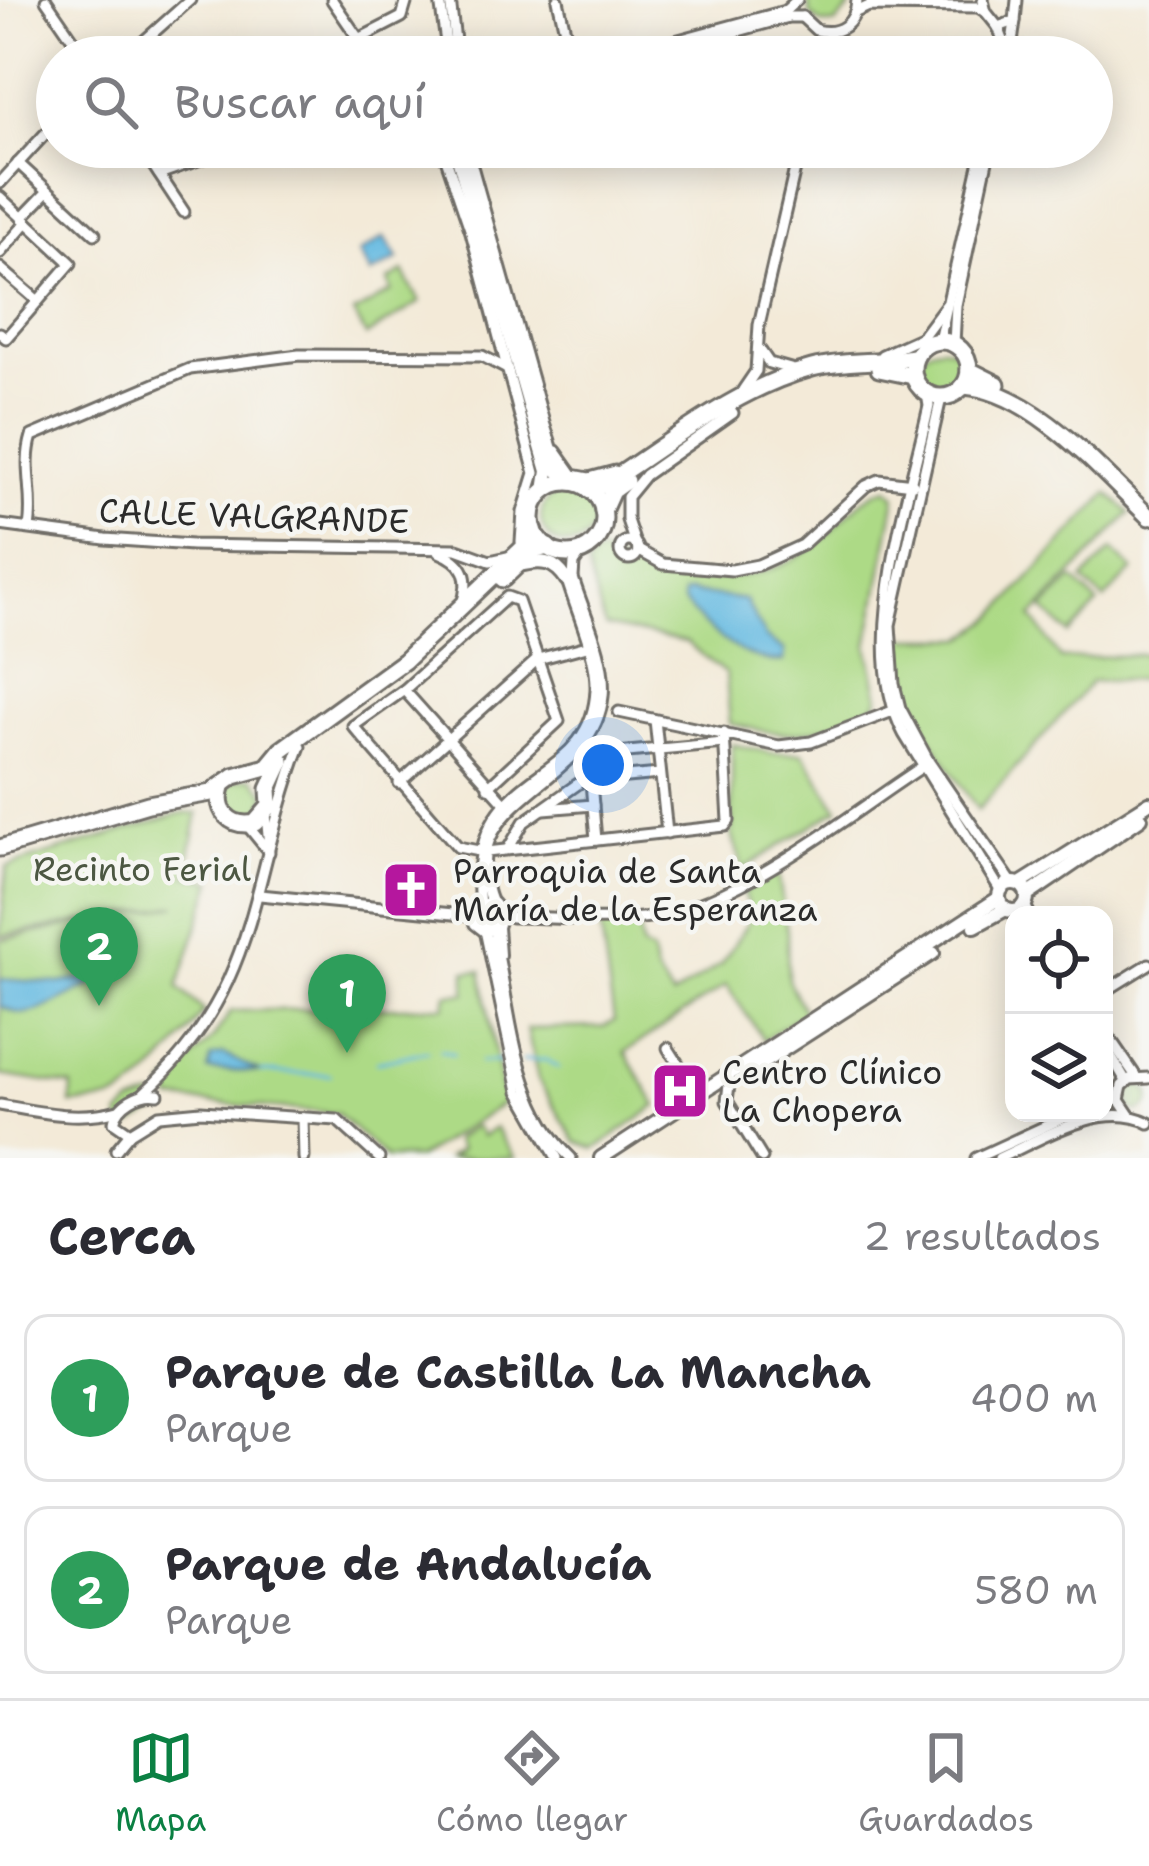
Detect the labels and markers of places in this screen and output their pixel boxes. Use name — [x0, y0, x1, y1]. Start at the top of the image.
place label: Parroquia de Santa María de la Esperanza — [453, 849, 817, 932]
church icon: Parroquia de Santa María de la Esperanza — [380, 859, 442, 921]
pin: 2 — [60, 907, 138, 1006]
pin: 1 — [308, 954, 386, 1053]
place label: Centro Clínico La Chopera — [722, 1050, 942, 1133]
hospital icon: Centro Clínico La Chopera — [649, 1060, 711, 1122]

